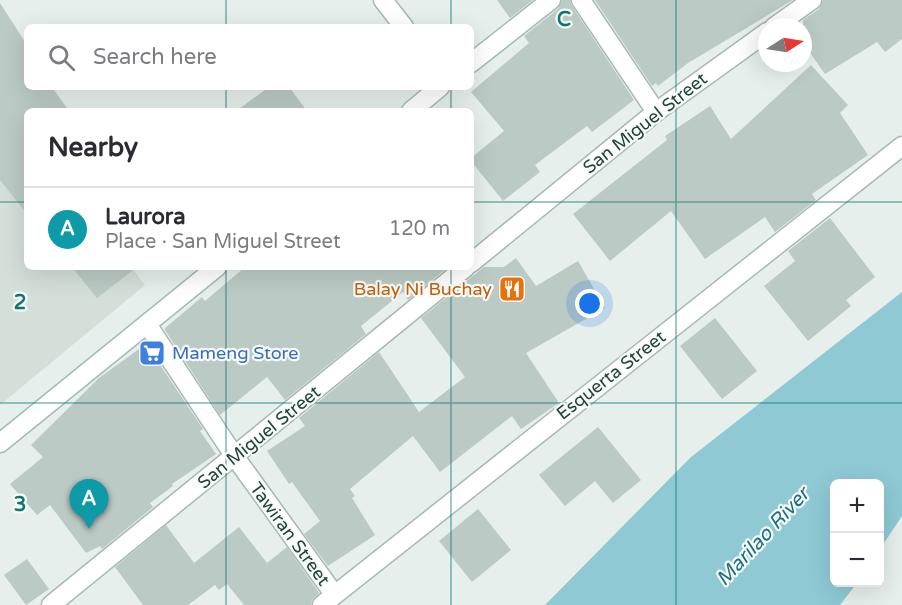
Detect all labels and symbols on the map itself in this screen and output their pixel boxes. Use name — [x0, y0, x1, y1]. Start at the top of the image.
text: C — [557, 8, 571, 32]
north arrow — [758, 18, 812, 72]
street label: San Miguel Street — [578, 68, 712, 178]
restaurant icon: Balay Ni Buchay — [497, 274, 527, 304]
place label: Balay Ni Buchay — [354, 278, 492, 300]
your location — [575, 289, 604, 318]
text: 2 — [14, 291, 26, 315]
street label: Esquerta Street — [552, 325, 670, 424]
supermarket icon: Mameng Store — [137, 338, 167, 368]
place label: Mameng Store — [172, 342, 298, 364]
street label: San Miguel Street — [193, 381, 325, 493]
street label: Tawiran Street — [245, 478, 335, 590]
pin: A — [70, 480, 109, 529]
water label: Marilao River — [711, 481, 816, 591]
text: 3 — [14, 493, 26, 517]

